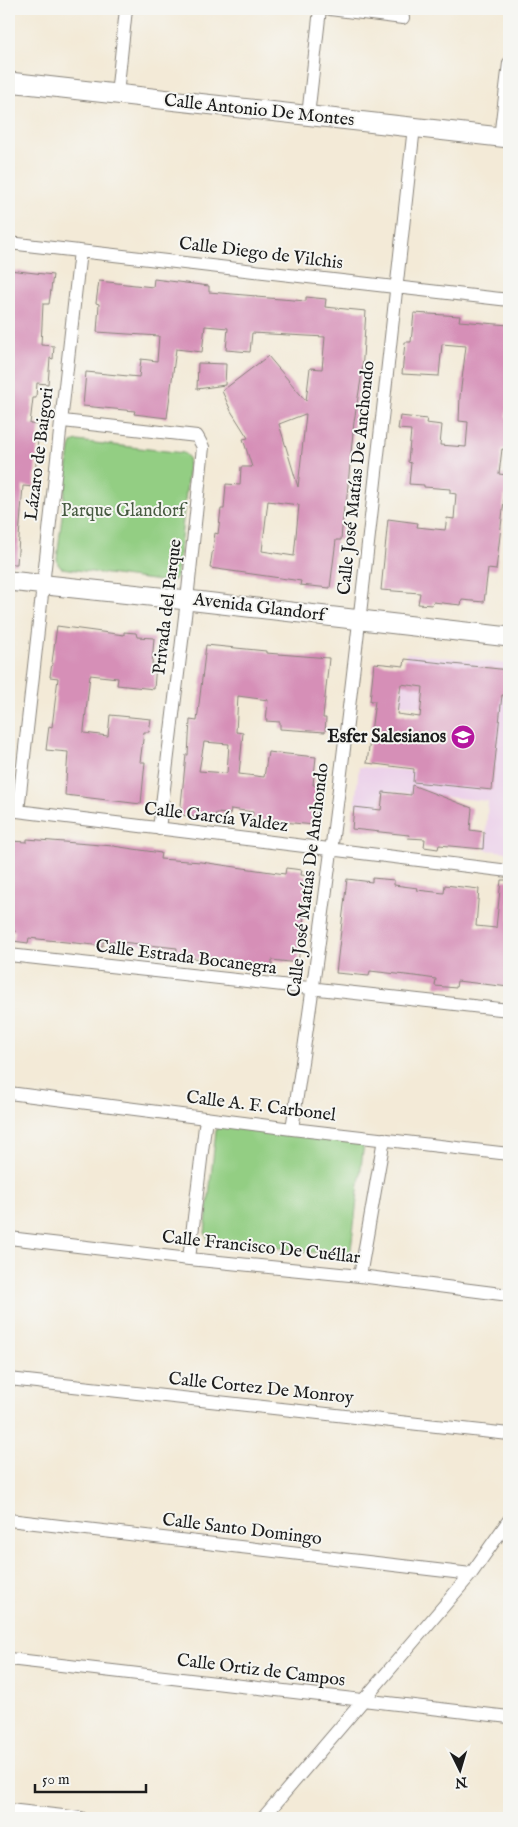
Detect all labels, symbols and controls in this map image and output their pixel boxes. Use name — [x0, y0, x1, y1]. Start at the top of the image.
street label: Calle Antonio De Montes — [163, 90, 355, 132]
street label: Calle Diego de Vilchis — [178, 233, 344, 275]
street label: Calle José Matías De Anchondo — [333, 359, 381, 596]
street label: Lázaro de Baigori — [20, 386, 60, 522]
park label: Parque Glandorf — [61, 500, 189, 523]
street label: Privada del Parque — [148, 538, 188, 676]
street label: Avenida Glandorf — [191, 588, 330, 628]
school or university icon: Esfer Salesianos — [450, 724, 476, 750]
place label: Esfer Salesianos — [327, 726, 447, 749]
street label: Calle José Matías De Anchondo — [283, 761, 335, 998]
street label: Calle García Valdez — [143, 798, 289, 838]
street label: Calle Estrada Bocanegra — [94, 935, 278, 981]
street label: Calle A. F. Carbonel — [185, 1086, 337, 1128]
street label: Calle Francisco De Cuéllar — [161, 1226, 362, 1270]
street label: Calle Cortez De Monroy — [167, 1368, 355, 1410]
street label: Calle Santo Domingo — [161, 1509, 323, 1551]
street label: Calle Ortiz de Campos — [175, 1649, 347, 1693]
north arrow — [436, 1744, 486, 1794]
scale bar — [35, 1762, 146, 1794]
text: 50 m — [42, 1770, 70, 1789]
text: N — [454, 1772, 469, 1791]

